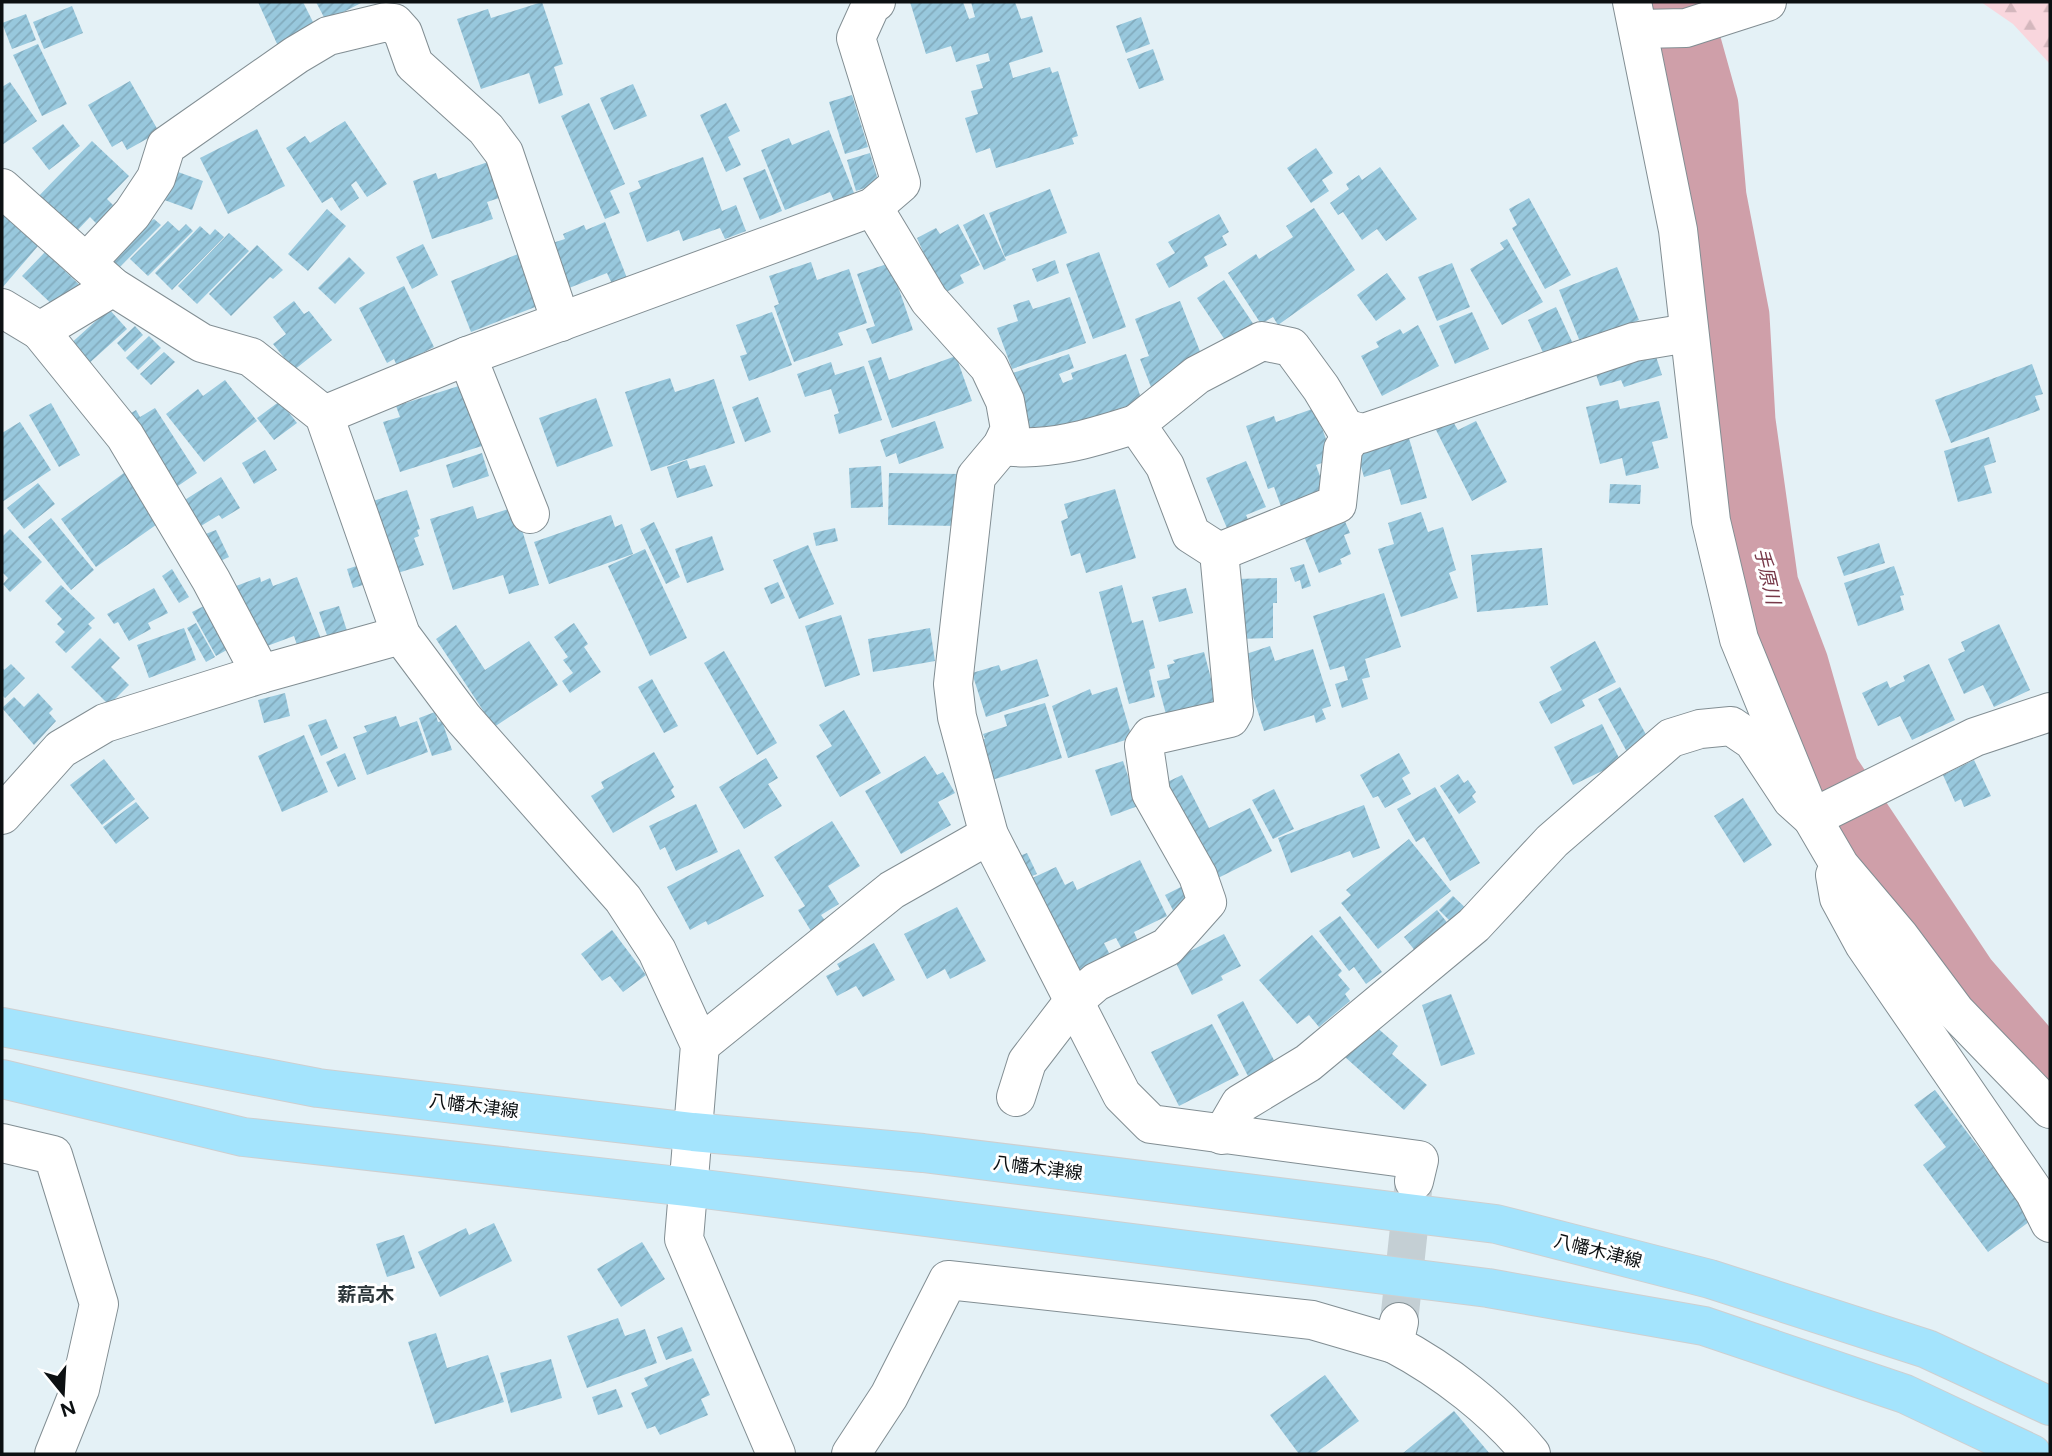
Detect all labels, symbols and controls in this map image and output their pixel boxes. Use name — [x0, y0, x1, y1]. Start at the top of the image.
water label: 手原川 — [1750, 546, 1786, 608]
street label: 八幡木津線 — [428, 1090, 520, 1122]
street label: 八幡木津線 — [992, 1152, 1084, 1184]
street label: 八幡木津線 — [1552, 1229, 1644, 1273]
district label: 薪高木 — [337, 1283, 395, 1306]
north arrow — [28, 1358, 98, 1428]
text: N — [58, 1395, 79, 1422]

